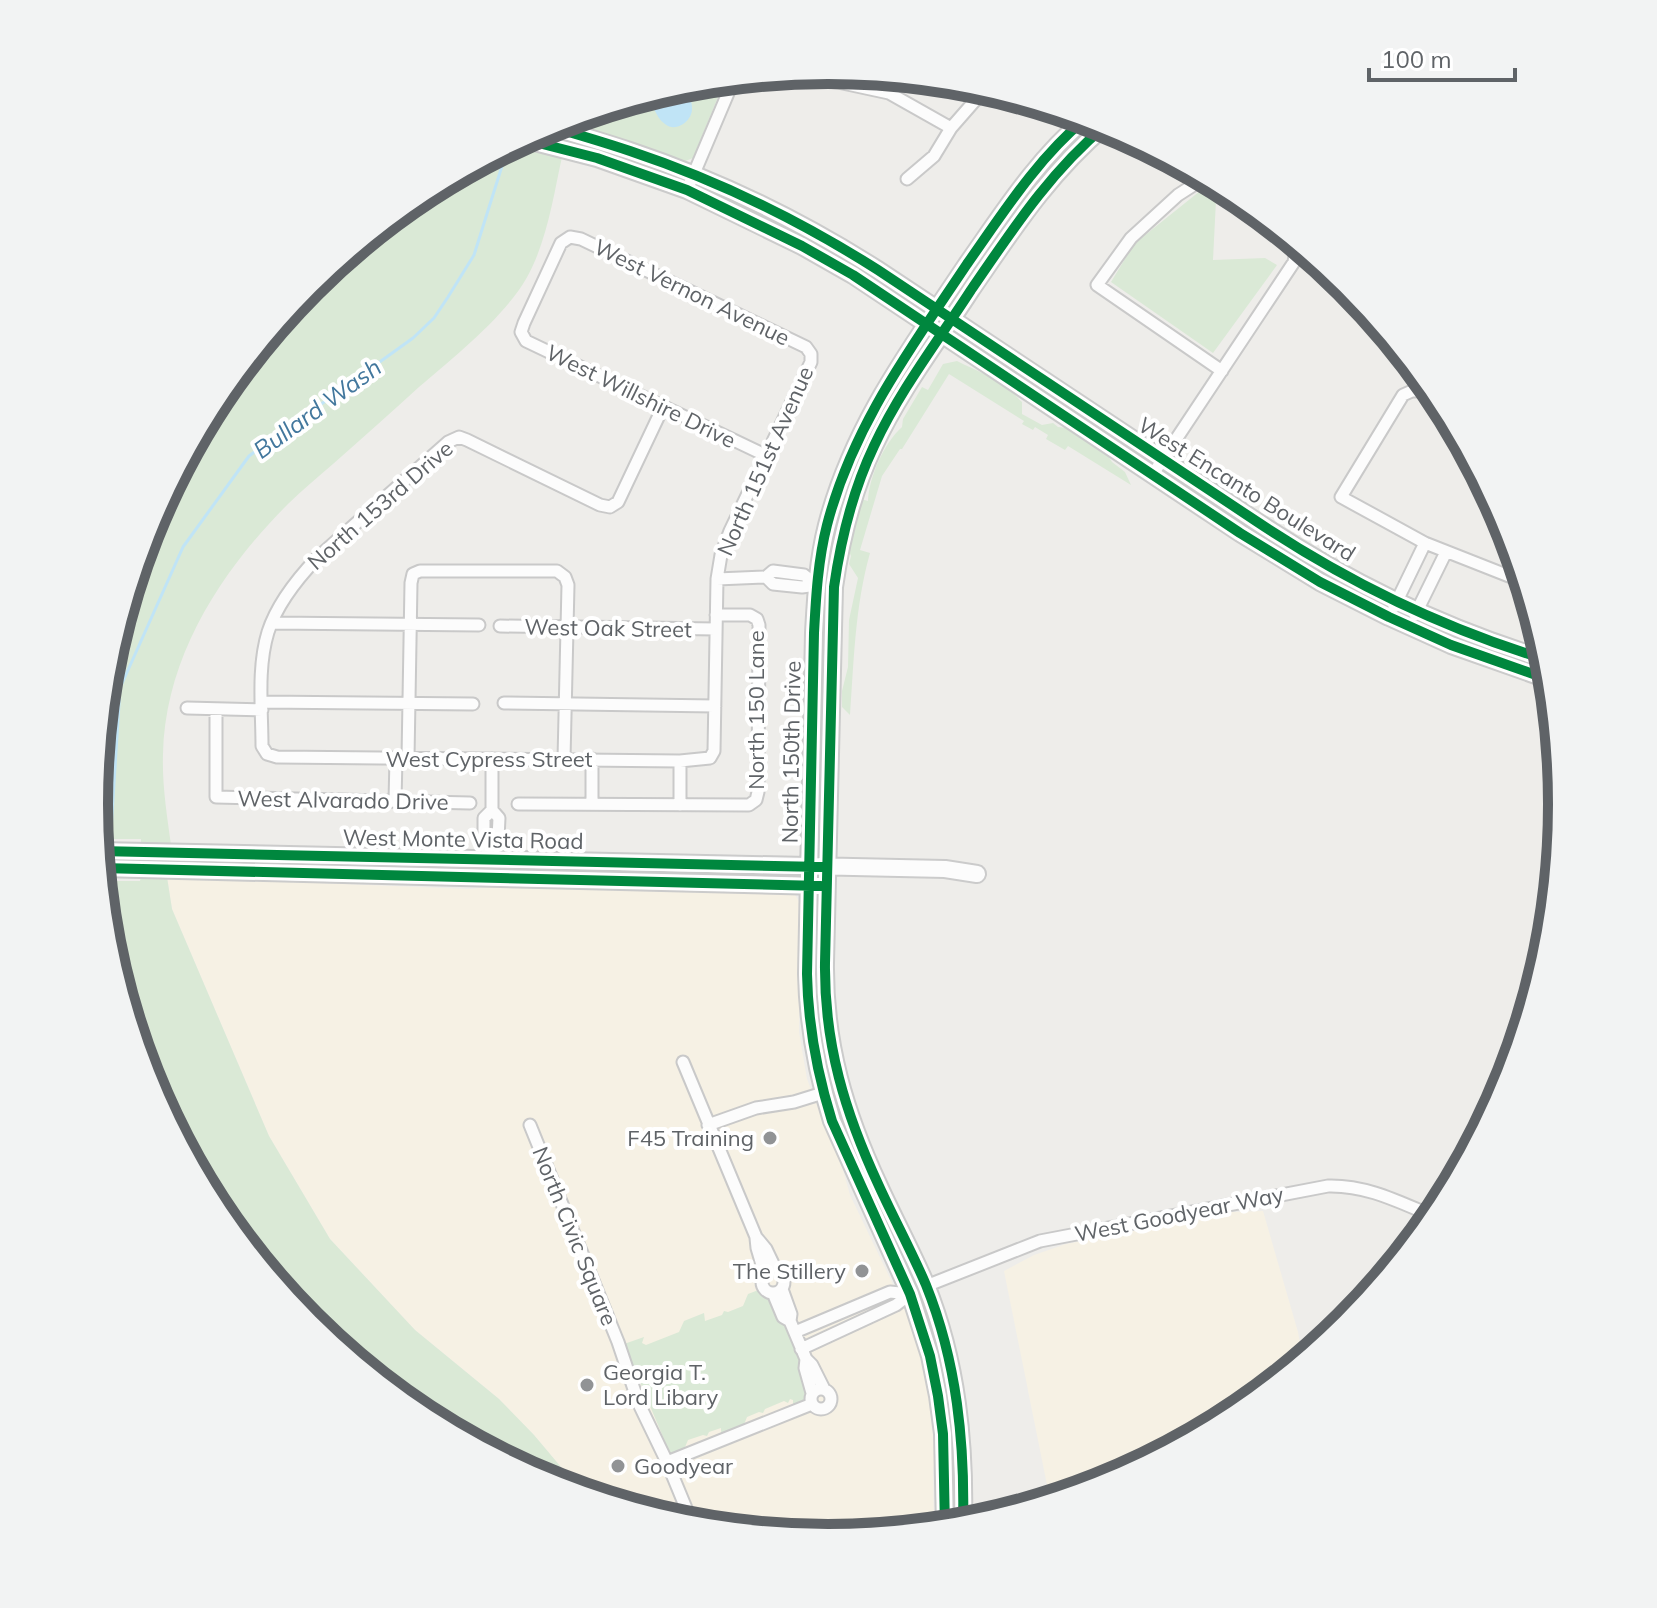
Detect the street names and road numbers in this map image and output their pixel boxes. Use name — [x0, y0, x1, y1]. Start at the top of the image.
street label: West Vernon Avenue — [590, 232, 794, 352]
street label: West Willshire Drive — [542, 338, 740, 454]
street label: North 151st Avenue — [711, 362, 819, 560]
street label: West Encanto Boulevard — [1133, 411, 1361, 567]
street label: North 153rd Drive — [302, 434, 458, 576]
street label: West Oak Street — [524, 613, 692, 643]
street label: North 150 Lane — [742, 630, 770, 790]
street label: North 150th Drive — [775, 660, 807, 844]
street label: West Cypress Street — [385, 745, 593, 773]
street label: West Alvarado Drive — [237, 784, 449, 816]
street label: West Monte Vista Road — [342, 823, 584, 855]
street label: North Civic Square — [526, 1143, 624, 1329]
street label: West Goodyear Way — [1072, 1180, 1286, 1248]

